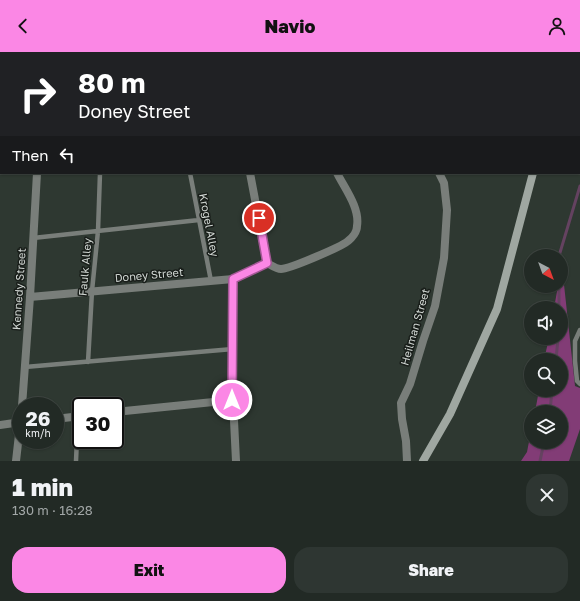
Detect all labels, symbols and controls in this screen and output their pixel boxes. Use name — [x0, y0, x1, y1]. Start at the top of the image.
icon: back — [12, 15, 34, 37]
text: Navio — [265, 15, 315, 37]
icon: person — [546, 15, 568, 37]
text: 80 m — [78, 66, 146, 99]
icon: right — [12, 68, 64, 120]
text: Doney Street — [78, 100, 190, 122]
icon: left — [56, 144, 78, 166]
text: Then — [12, 146, 48, 164]
street label: Krogel Alley — [197, 192, 222, 258]
pin — [242, 201, 276, 235]
icon: arrive — [248, 207, 270, 229]
street label: Faulk Alley — [75, 237, 94, 296]
street label: Kennedy Street — [9, 248, 28, 330]
north arrow — [524, 249, 568, 293]
map controls — [524, 249, 568, 449]
street label: Doney Street — [114, 265, 184, 284]
street label: Heilman Street — [397, 287, 432, 367]
button: sound — [524, 301, 568, 345]
button: search — [524, 353, 568, 397]
position arrow — [211, 379, 253, 421]
speed limit sign: 30 — [72, 397, 124, 449]
button: layers — [524, 405, 568, 449]
text: 26 — [26, 406, 50, 430]
text: km/h — [25, 427, 51, 439]
text: 1 min — [12, 472, 73, 501]
button: close — [526, 474, 568, 516]
text: 130 m · 16:28 — [12, 502, 93, 518]
button: Exit — [12, 547, 286, 593]
button: Share — [294, 547, 568, 593]

